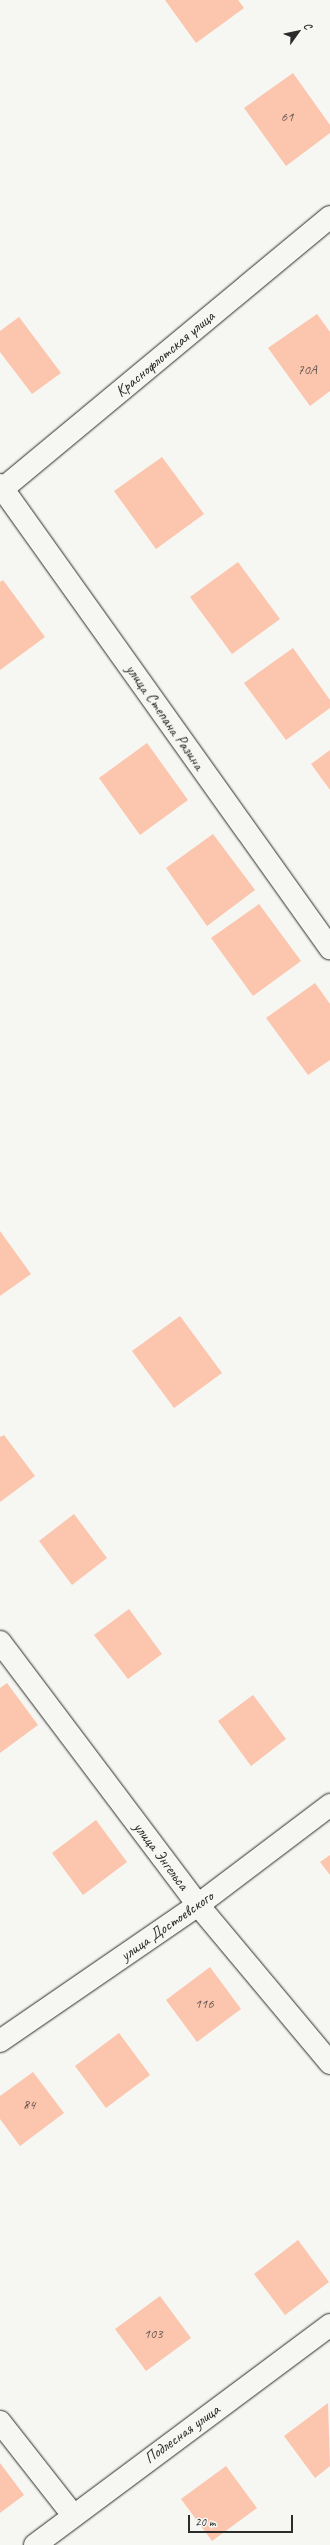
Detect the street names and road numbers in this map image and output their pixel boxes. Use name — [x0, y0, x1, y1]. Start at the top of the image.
street label: Краснофлотская улица — [111, 306, 219, 402]
street label: улица Степана Разина — [122, 661, 208, 773]
street label: улица Энгельса — [129, 1818, 193, 1894]
street label: улица Достоевского — [116, 1887, 218, 1965]
street label: Подлесная улица — [140, 2400, 224, 2468]

